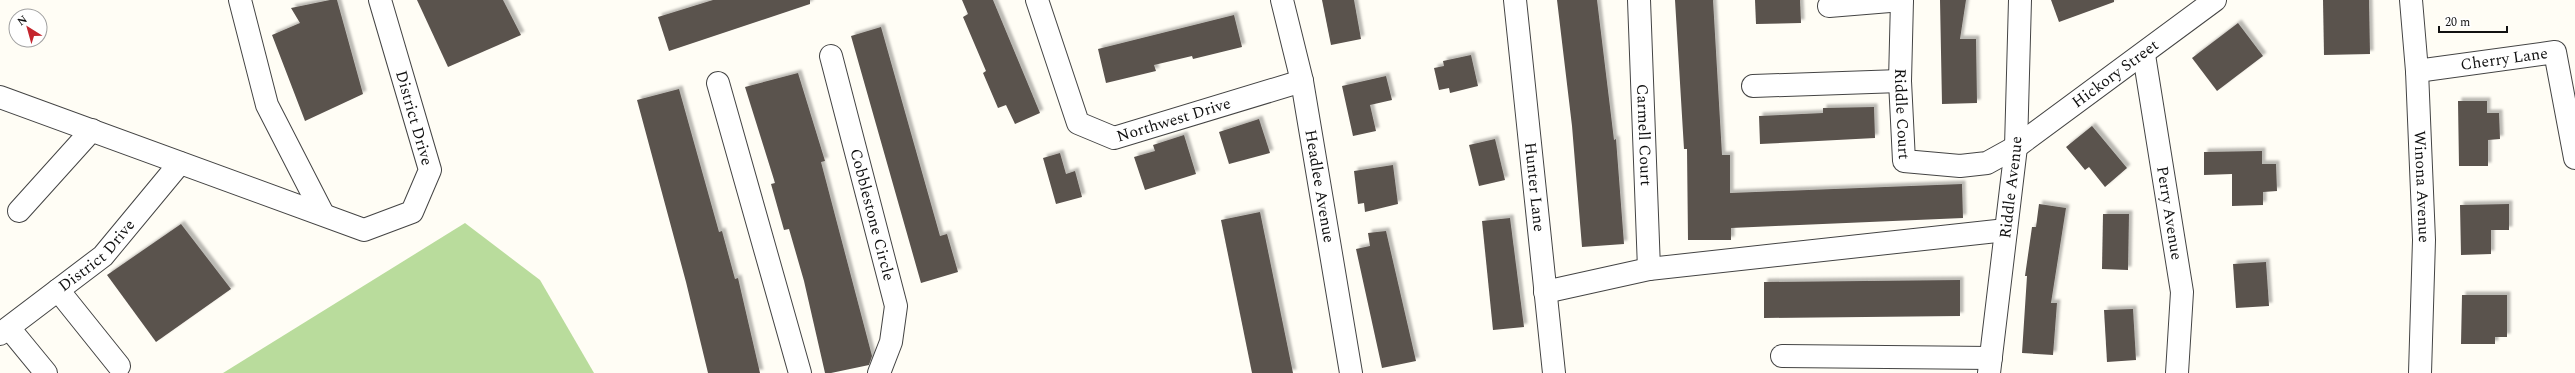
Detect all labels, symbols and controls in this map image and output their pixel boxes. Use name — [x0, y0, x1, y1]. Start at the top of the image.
north arrow — [8, 8, 48, 48]
scale bar — [2439, 8, 2507, 34]
text: N — [14, 11, 31, 30]
text: 20 m — [2445, 13, 2470, 32]
street label: Hickory Street — [2067, 33, 2164, 114]
street label: Cherry Lane — [2459, 41, 2549, 77]
street label: District Drive — [389, 68, 439, 168]
street label: Riddle Court — [1888, 68, 1916, 160]
street label: Carmell Court — [1630, 83, 1658, 187]
street label: Northwest Drive — [1114, 91, 1234, 149]
street label: Headlee Avenue — [1298, 128, 1341, 245]
street label: Winona Avenue — [2407, 130, 2436, 243]
street label: Riddle Avenue — [1993, 136, 2028, 240]
street label: Hunter Lane — [1518, 141, 1551, 233]
street label: Cobblestone Circle — [844, 146, 901, 283]
street label: Perry Avenue — [2150, 164, 2189, 262]
street label: District Drive — [53, 214, 141, 298]

